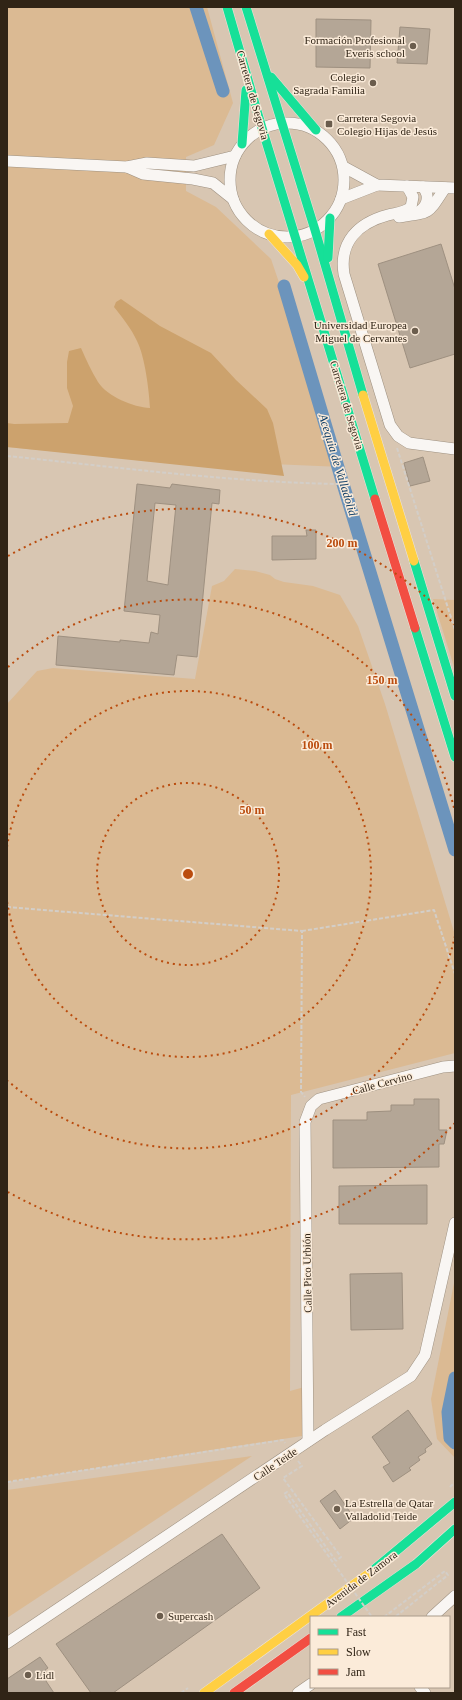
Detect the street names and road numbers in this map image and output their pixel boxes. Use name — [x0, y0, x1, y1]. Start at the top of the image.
street label: Carretera de Segovia — [235, 49, 272, 141]
street label: Carretera de Segovia — [328, 359, 366, 451]
street label: Calle Cervino — [351, 1069, 414, 1097]
street label: Calle Pico Urbión — [300, 1233, 314, 1313]
street label: Calle Teide — [251, 1445, 299, 1483]
street label: Avenida de Zamora — [323, 1548, 399, 1610]

